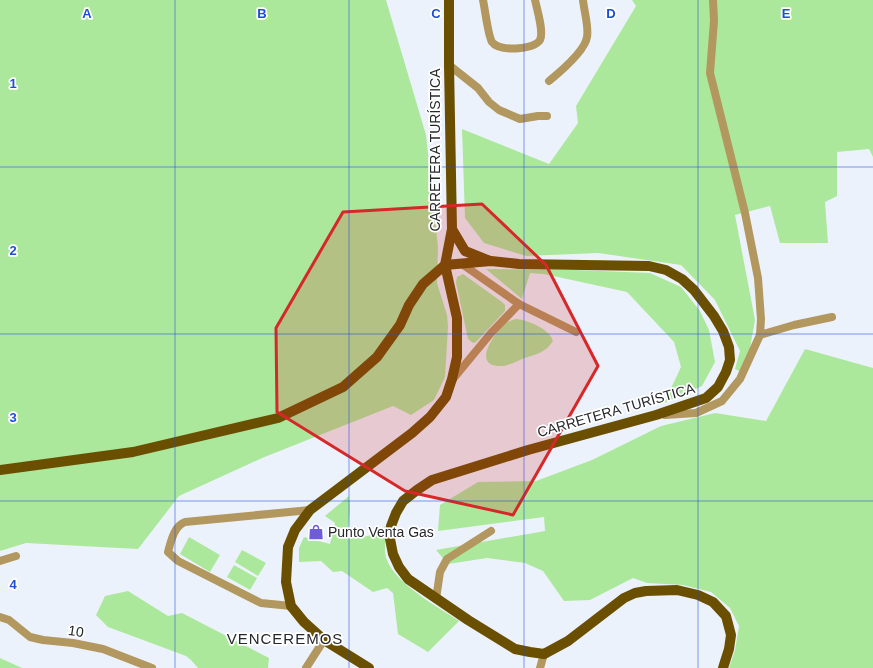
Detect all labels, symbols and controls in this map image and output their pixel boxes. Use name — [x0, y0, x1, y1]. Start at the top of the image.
text: A — [82, 6, 92, 21]
text: B — [257, 6, 267, 21]
text: C — [431, 6, 441, 21]
text: D — [606, 6, 616, 21]
text: E — [782, 6, 791, 21]
street label: CARRETERA TURÍSTICA — [427, 68, 443, 232]
text: 1 — [9, 76, 17, 91]
text: 2 — [9, 243, 17, 258]
street label: CARRETERA TURÍSTICA — [535, 380, 697, 440]
text: 3 — [9, 410, 17, 425]
shop icon: Punto Venta Gas — [307, 523, 325, 541]
place label: Punto Venta Gas — [328, 524, 434, 540]
text: 4 — [9, 577, 17, 592]
street label: 10 — [67, 622, 85, 640]
district label: VENCEREMOS — [227, 630, 343, 647]

